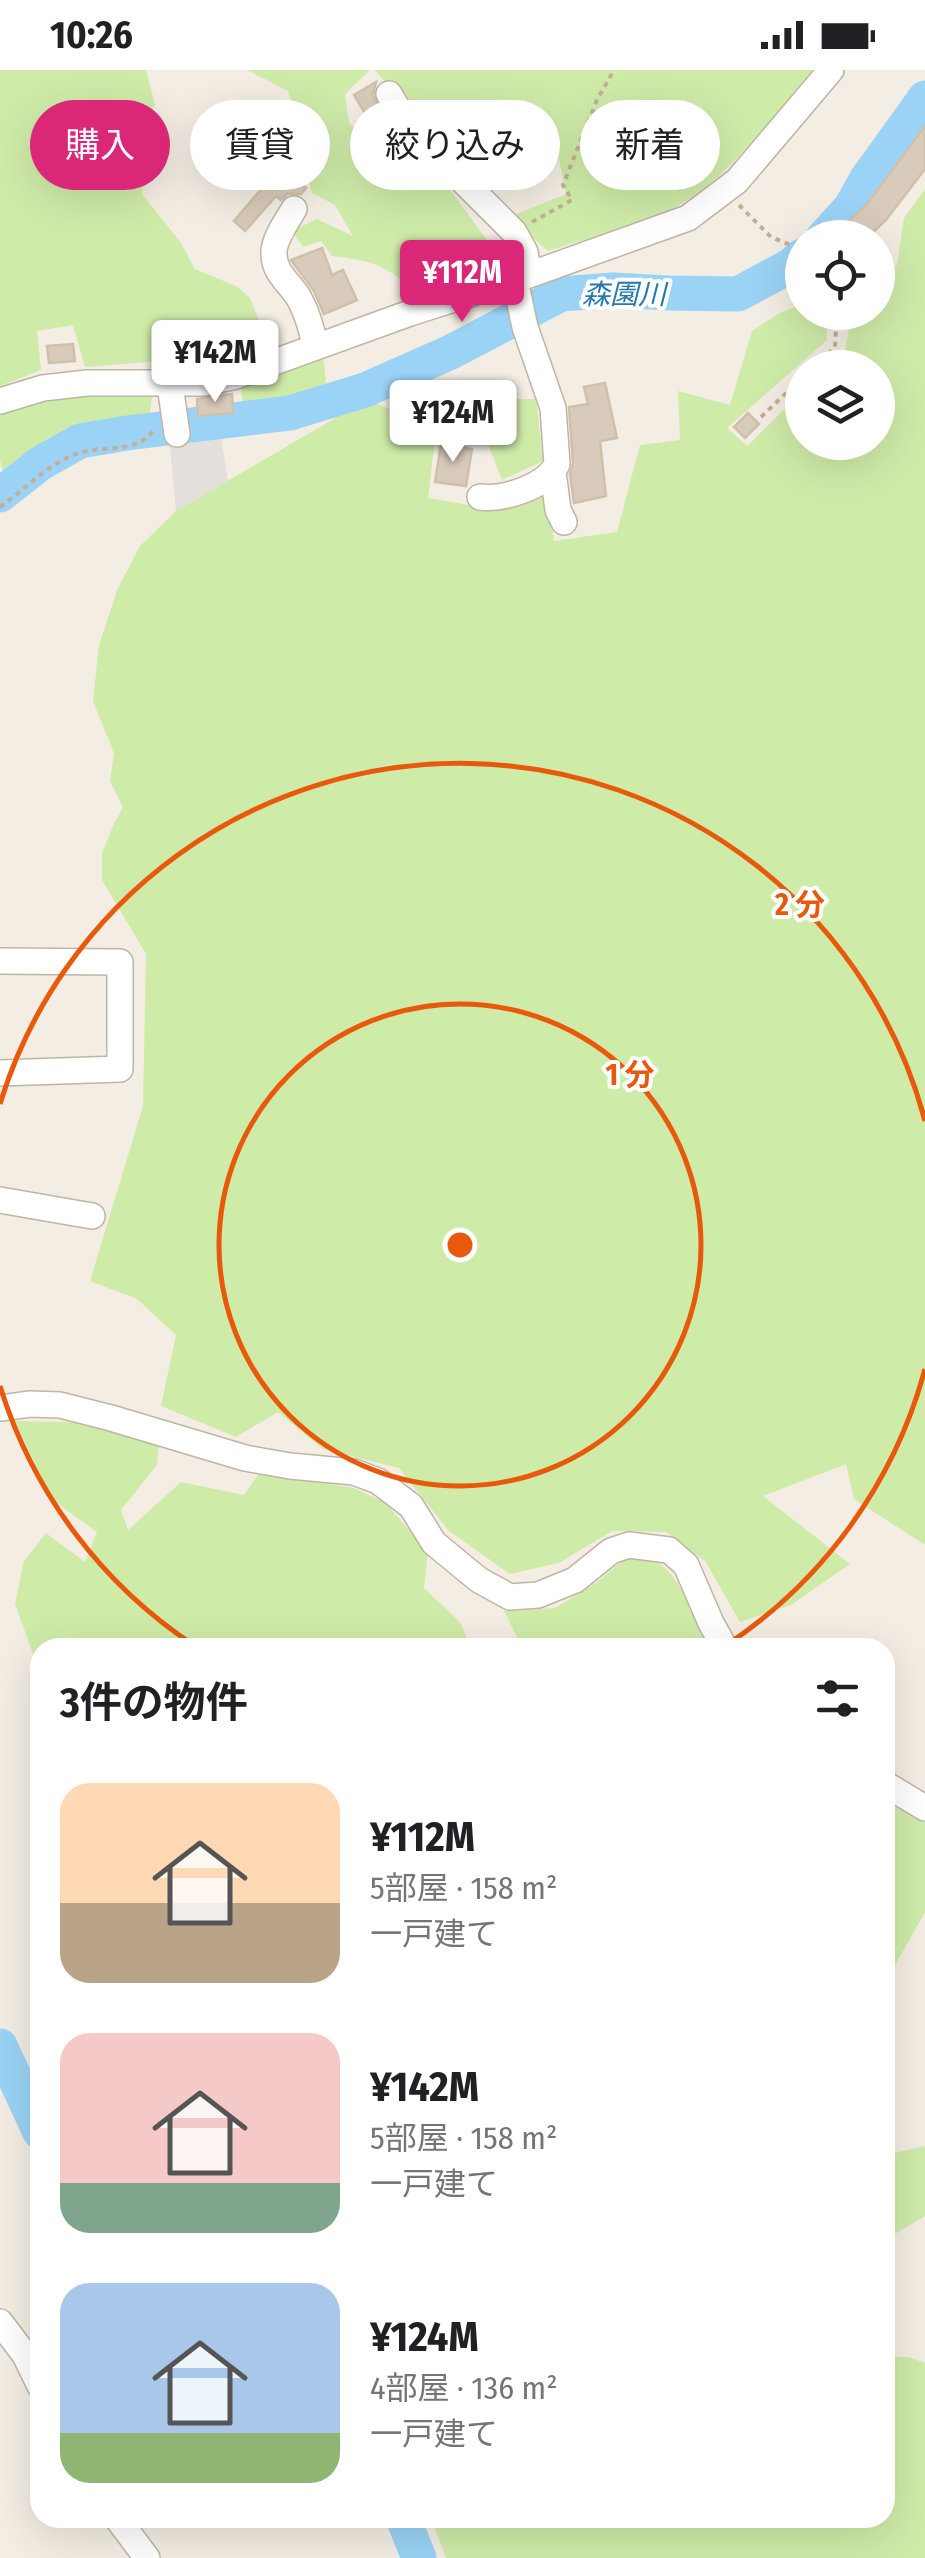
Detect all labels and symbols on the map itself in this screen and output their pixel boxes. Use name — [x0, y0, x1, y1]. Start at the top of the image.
pin: ¥112M — [392, 240, 532, 325]
water label: 森園川 — [582, 278, 669, 311]
pin: ¥142M — [145, 320, 285, 405]
pin: ¥124M — [383, 380, 523, 465]
text: 2 分 — [774, 887, 825, 923]
text: 1 分 — [606, 1057, 654, 1093]
centre of rings — [442, 1227, 478, 1263]

